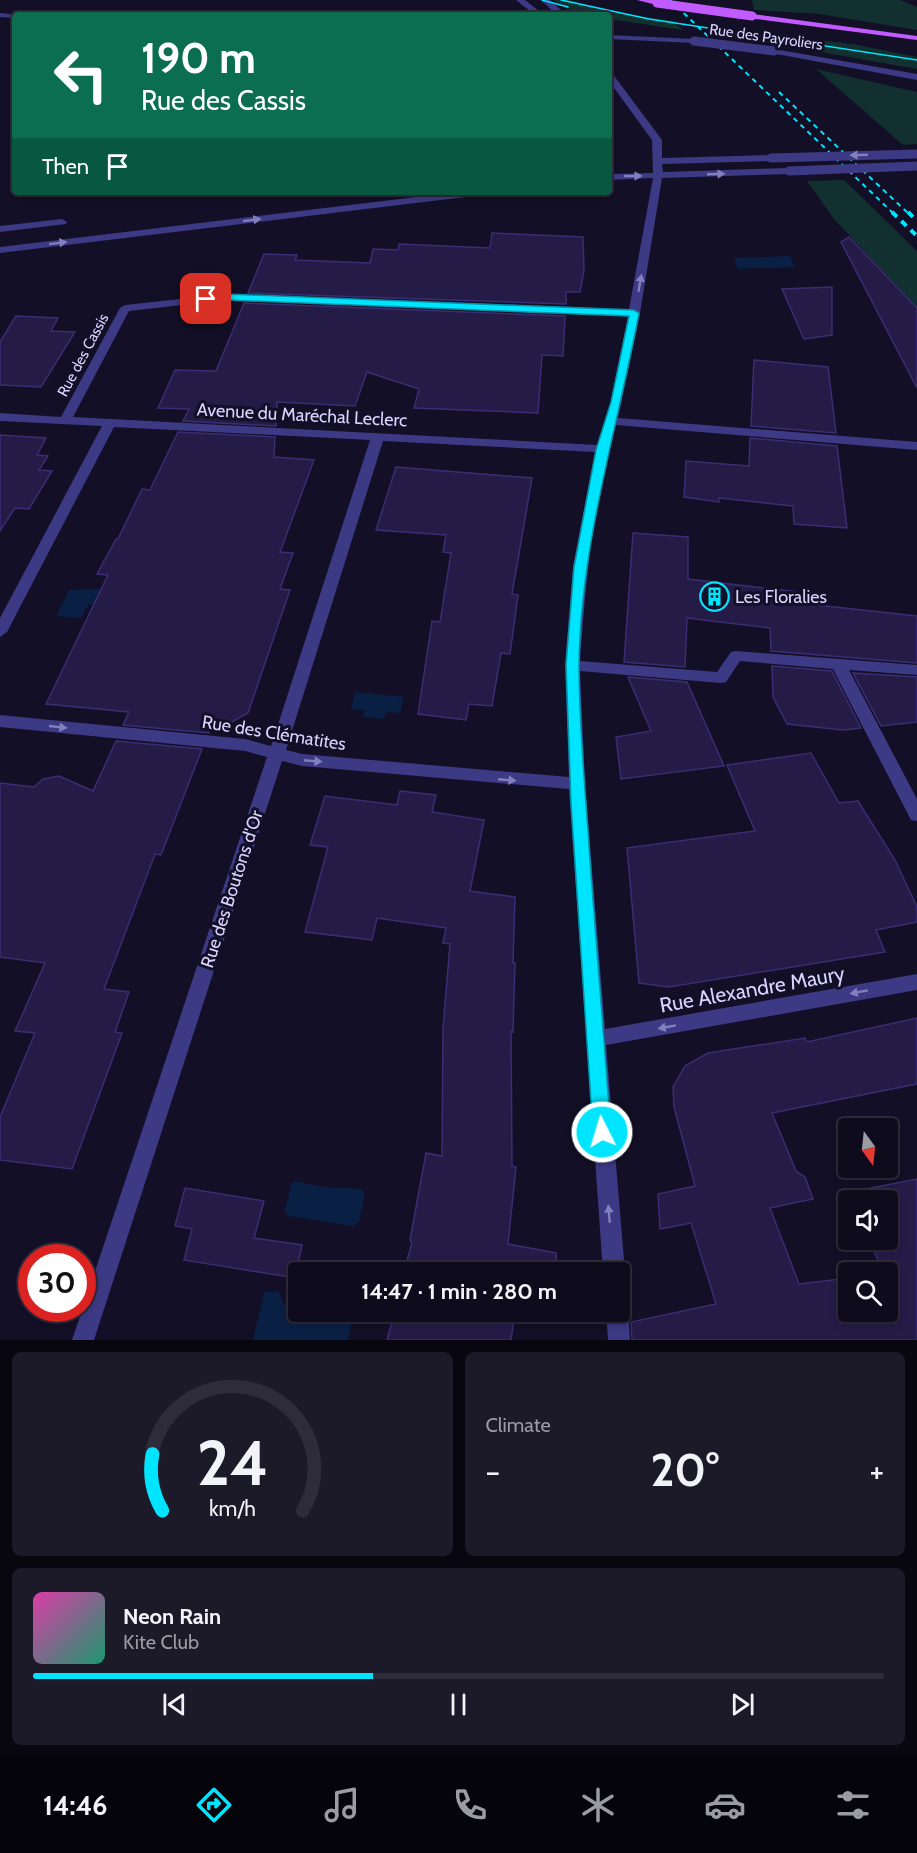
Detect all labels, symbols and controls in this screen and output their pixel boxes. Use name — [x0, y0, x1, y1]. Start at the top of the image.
street label: Rue des Payroliers — [708, 20, 824, 54]
text: 190 m — [141, 32, 256, 84]
icon: left — [42, 36, 120, 114]
text: Rue des Cassis — [141, 84, 306, 117]
icon: arrive — [101, 150, 134, 183]
one-way arrow — [849, 150, 868, 160]
text: Then — [42, 153, 89, 180]
one-way arrow — [707, 170, 726, 179]
one-way arrow — [624, 171, 643, 181]
one-way arrow — [242, 215, 261, 225]
one-way arrow — [49, 239, 68, 248]
pin — [180, 273, 231, 324]
one-way arrow — [635, 273, 644, 292]
icon: arrive — [189, 282, 222, 315]
street label: Rue des Cassis — [54, 310, 112, 400]
street label: Avenue du Maréchal Leclerc — [196, 399, 408, 431]
building icon: Les Floralies — [698, 581, 730, 613]
place label: Les Floralies — [735, 586, 827, 608]
street label: Rue des Clématites — [201, 711, 347, 755]
one-way arrow — [49, 722, 68, 732]
one-way arrow — [304, 756, 323, 766]
one-way arrow — [498, 775, 517, 785]
street label: Rue des Boutons d'Or — [196, 807, 268, 970]
street label: Rue Alexandre Maury — [657, 960, 847, 1018]
one-way arrow — [850, 988, 869, 997]
one-way arrow — [658, 1022, 677, 1031]
position arrow — [570, 1100, 634, 1164]
north arrow — [838, 1118, 898, 1178]
map controls — [838, 1118, 898, 1322]
button: sound — [838, 1190, 898, 1250]
one-way arrow — [604, 1204, 614, 1223]
speed limit sign: 30 — [18, 1244, 96, 1322]
button: search — [838, 1262, 898, 1322]
text: 14:47 · 1 min · 280 m — [361, 1278, 557, 1305]
text: Climate — [486, 1413, 551, 1437]
text: 24 — [196, 1425, 268, 1501]
text: 20° — [650, 1443, 719, 1497]
text: − — [486, 1451, 500, 1491]
text: + — [869, 1451, 884, 1491]
text: km/h — [209, 1495, 256, 1521]
text: Neon Rain — [123, 1603, 221, 1630]
text: Kite Club — [123, 1630, 199, 1654]
icon: previous — [158, 1688, 191, 1721]
icon: pause — [442, 1688, 475, 1721]
icon: next — [726, 1688, 759, 1721]
icon: directions — [193, 1784, 235, 1826]
icon: music — [321, 1784, 363, 1826]
icon: phone — [449, 1784, 491, 1826]
icon: climate — [577, 1784, 619, 1826]
icon: car — [704, 1784, 746, 1826]
icon: filters — [832, 1784, 874, 1826]
text: 14:46 — [43, 1789, 108, 1822]

